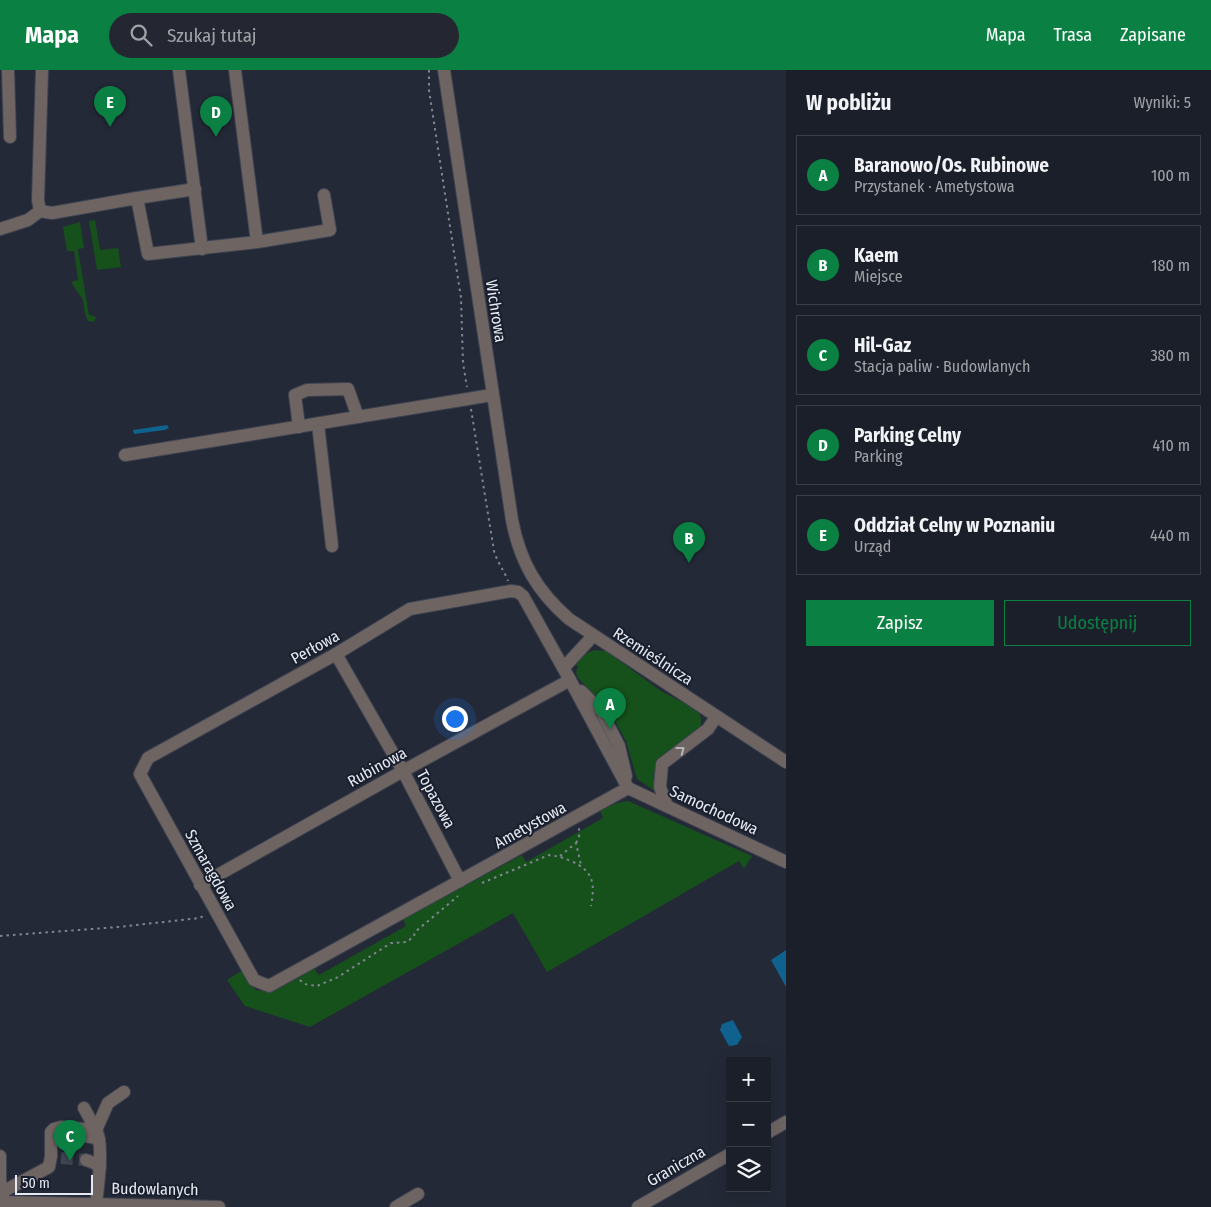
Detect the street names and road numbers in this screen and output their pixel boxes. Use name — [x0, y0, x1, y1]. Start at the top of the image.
street label: Wichrowa — [482, 278, 510, 344]
street label: Rzemieślnicza — [609, 623, 697, 689]
street label: Perłowa — [287, 626, 343, 668]
street label: Rubinowa — [344, 743, 410, 791]
street label: Topazowa — [413, 766, 459, 832]
street label: Samochodowa — [667, 781, 761, 839]
street label: Ametystowa — [491, 797, 569, 853]
street label: Szmaragdowa — [181, 826, 241, 914]
street label: Graniczna — [644, 1142, 709, 1190]
street label: Budowlanych — [111, 1179, 199, 1199]

